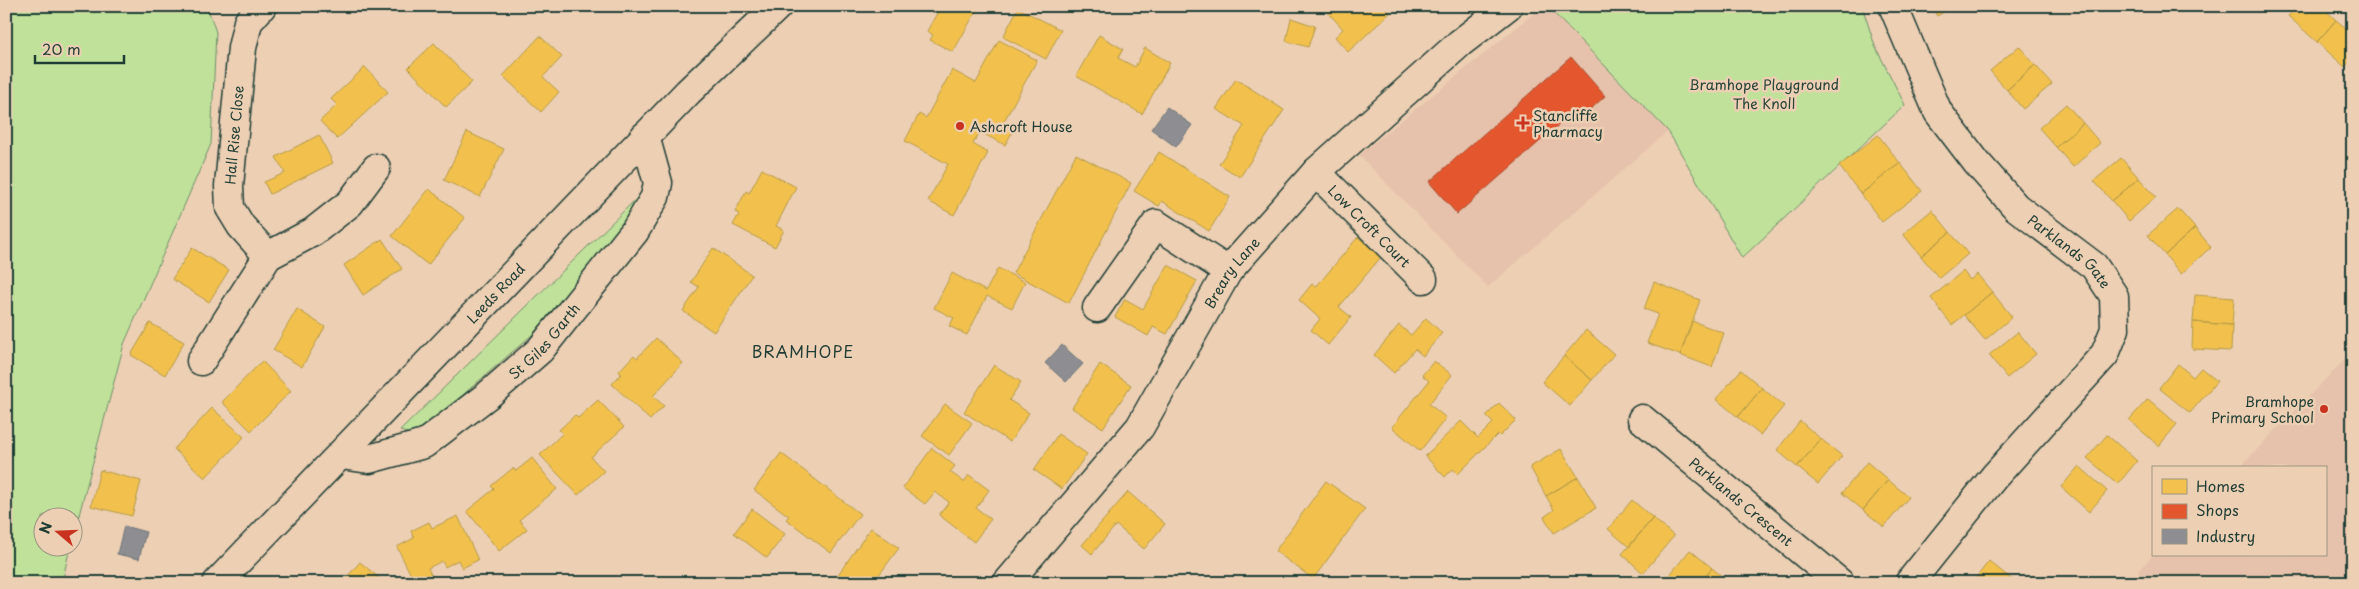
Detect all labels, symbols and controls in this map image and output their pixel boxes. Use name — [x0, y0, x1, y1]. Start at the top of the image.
scale bar — [35, 32, 124, 64]
text: 20 m — [42, 37, 81, 60]
park label: Bramhope Playground — [1689, 74, 1839, 95]
street label: Hall Rise Close — [219, 85, 249, 185]
park label: The Knoll — [1733, 93, 1795, 114]
place label: Stancliffe Pharmacy — [1533, 105, 1603, 142]
place label: Ashcroft House — [970, 116, 1073, 137]
marker: Stancliffe Pharmacy — [1517, 117, 1529, 129]
marker: Ashcroft House — [954, 120, 966, 132]
street label: Low Croft Court — [1324, 180, 1416, 272]
street label: Parklands Gate — [2024, 209, 2116, 292]
street label: Breary Lane — [1199, 232, 1264, 312]
street label: Leeds Road — [461, 258, 529, 328]
street label: St Giles Garth — [503, 298, 584, 384]
district label: BRAMHOPE — [752, 339, 854, 363]
place label: Bramhope Primary School — [2211, 391, 2314, 428]
marker: Bramhope Primary School — [2318, 403, 2330, 415]
street label: Parklands Crescent — [1685, 452, 1798, 551]
legend — [2152, 466, 2326, 556]
text: Homes — [2196, 474, 2245, 497]
text: Shops — [2196, 498, 2239, 521]
north arrow — [32, 506, 82, 556]
text: N — [34, 519, 57, 536]
text: Industry — [2196, 524, 2255, 547]

